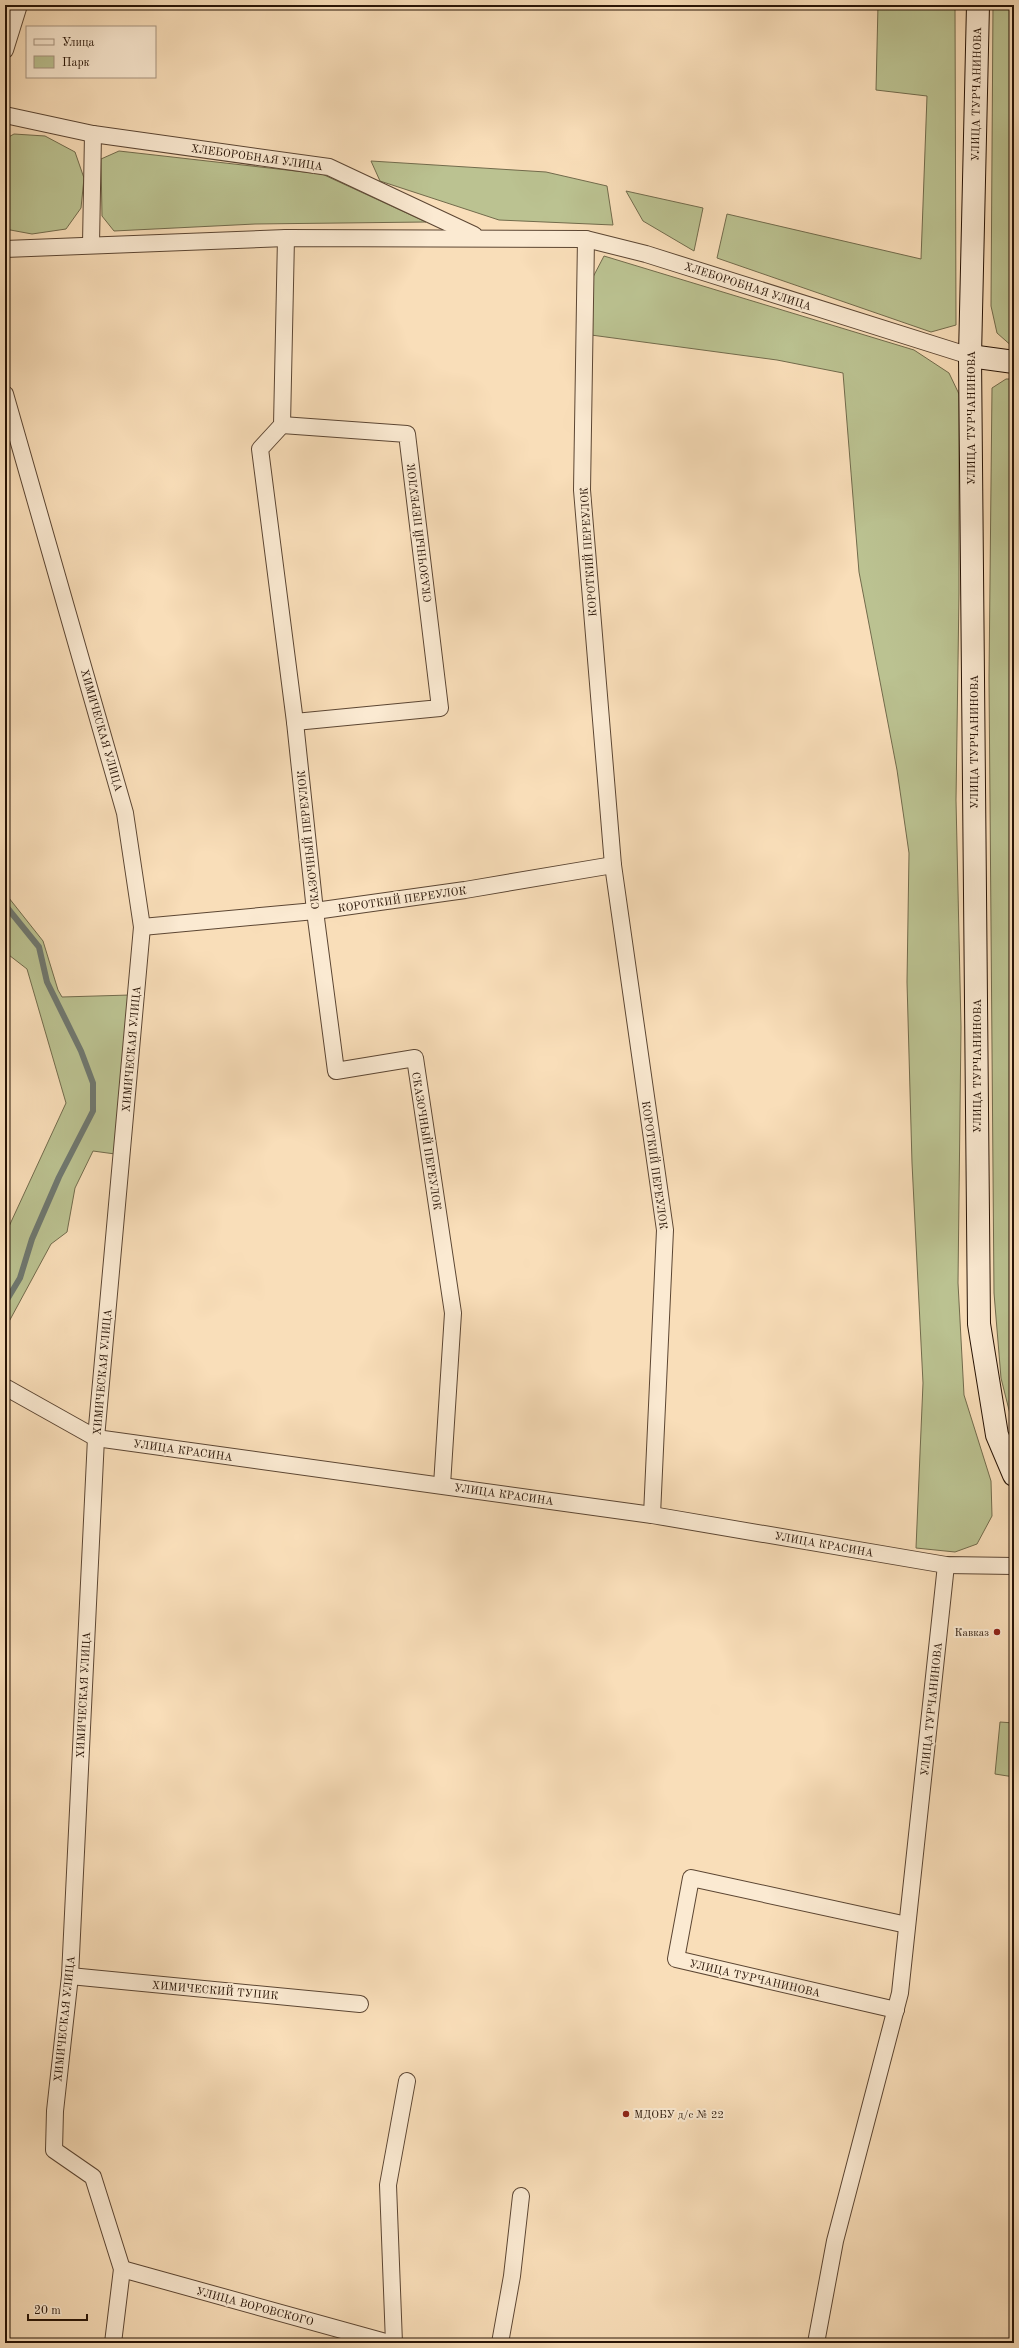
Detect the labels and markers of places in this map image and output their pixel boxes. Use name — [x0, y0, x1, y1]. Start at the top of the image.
marker: Кавказ — [992, 1627, 1002, 1637]
place label: Кавказ — [955, 1628, 989, 1639]
marker: МДОБУ д/с № 22 — [621, 2109, 631, 2119]
place label: МДОБУ д/с № 22 — [634, 2110, 724, 2121]

